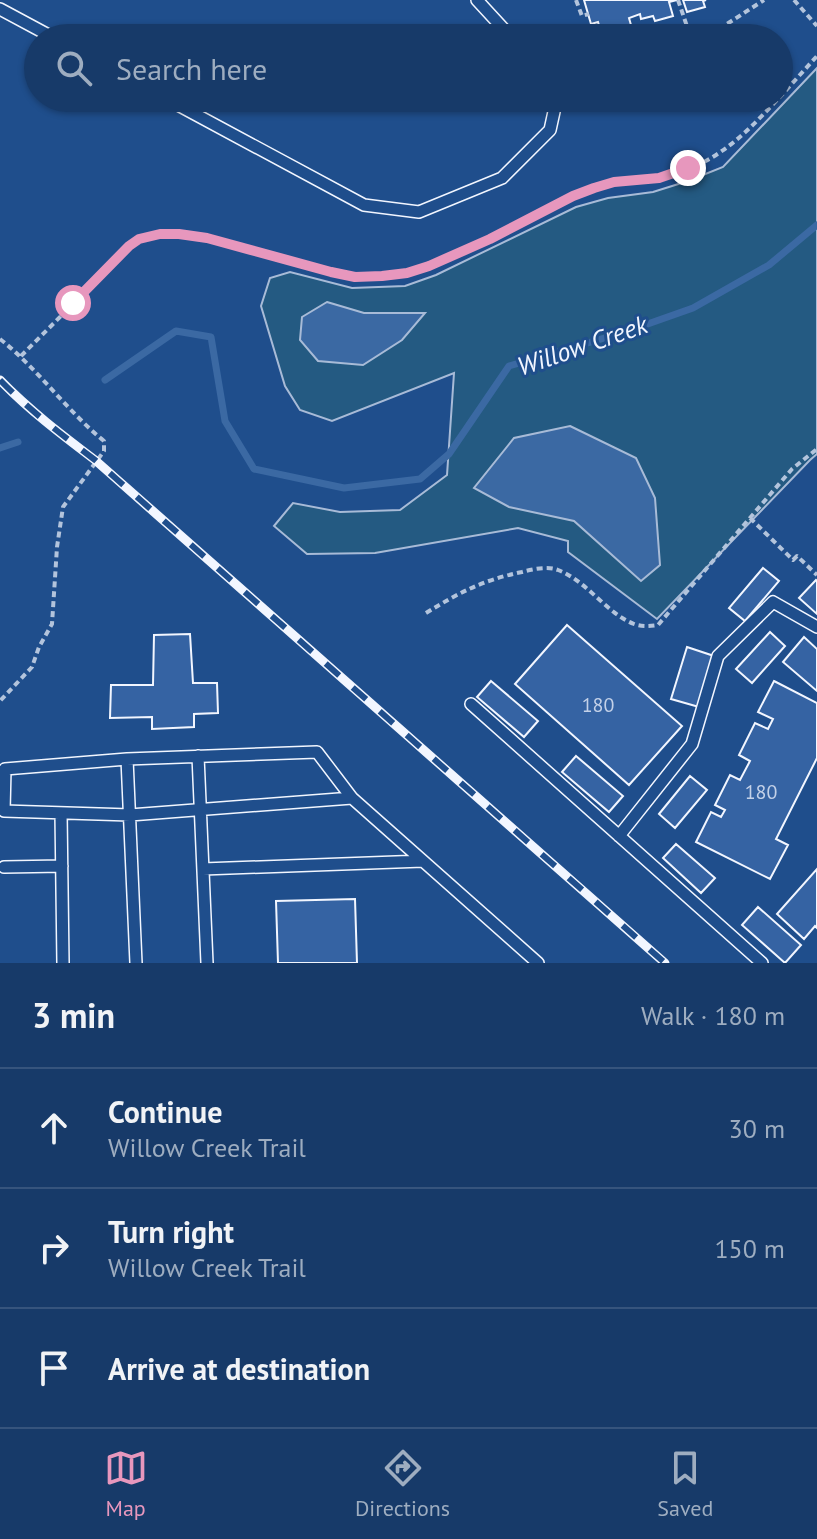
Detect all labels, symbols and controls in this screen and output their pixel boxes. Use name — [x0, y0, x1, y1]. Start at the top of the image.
search box — [24, 24, 793, 112]
icon: search — [52, 46, 96, 90]
text: Search here — [116, 49, 267, 88]
route end — [670, 150, 706, 186]
route start — [55, 285, 91, 321]
water label: Willow Creek — [512, 307, 653, 383]
house number: 180 — [582, 692, 614, 718]
house number: 180 — [745, 779, 777, 805]
text: 3 min — [32, 993, 115, 1037]
text: Walk · 180 m — [641, 999, 785, 1032]
text: Continue — [108, 1092, 222, 1131]
icon: ahead — [32, 1106, 76, 1150]
text: 30 m — [729, 1112, 785, 1145]
text: Willow Creek Trail — [108, 1131, 306, 1164]
text: Turn right — [108, 1212, 234, 1251]
icon: right — [32, 1226, 76, 1270]
text: 150 m — [714, 1232, 785, 1265]
text: Willow Creek Trail — [108, 1251, 306, 1284]
icon: arrive — [32, 1346, 76, 1390]
text: Arrive at destination — [108, 1349, 370, 1388]
tab: Map — [104, 1446, 148, 1522]
tab: Directions — [355, 1446, 450, 1522]
tab: Saved — [657, 1446, 713, 1522]

